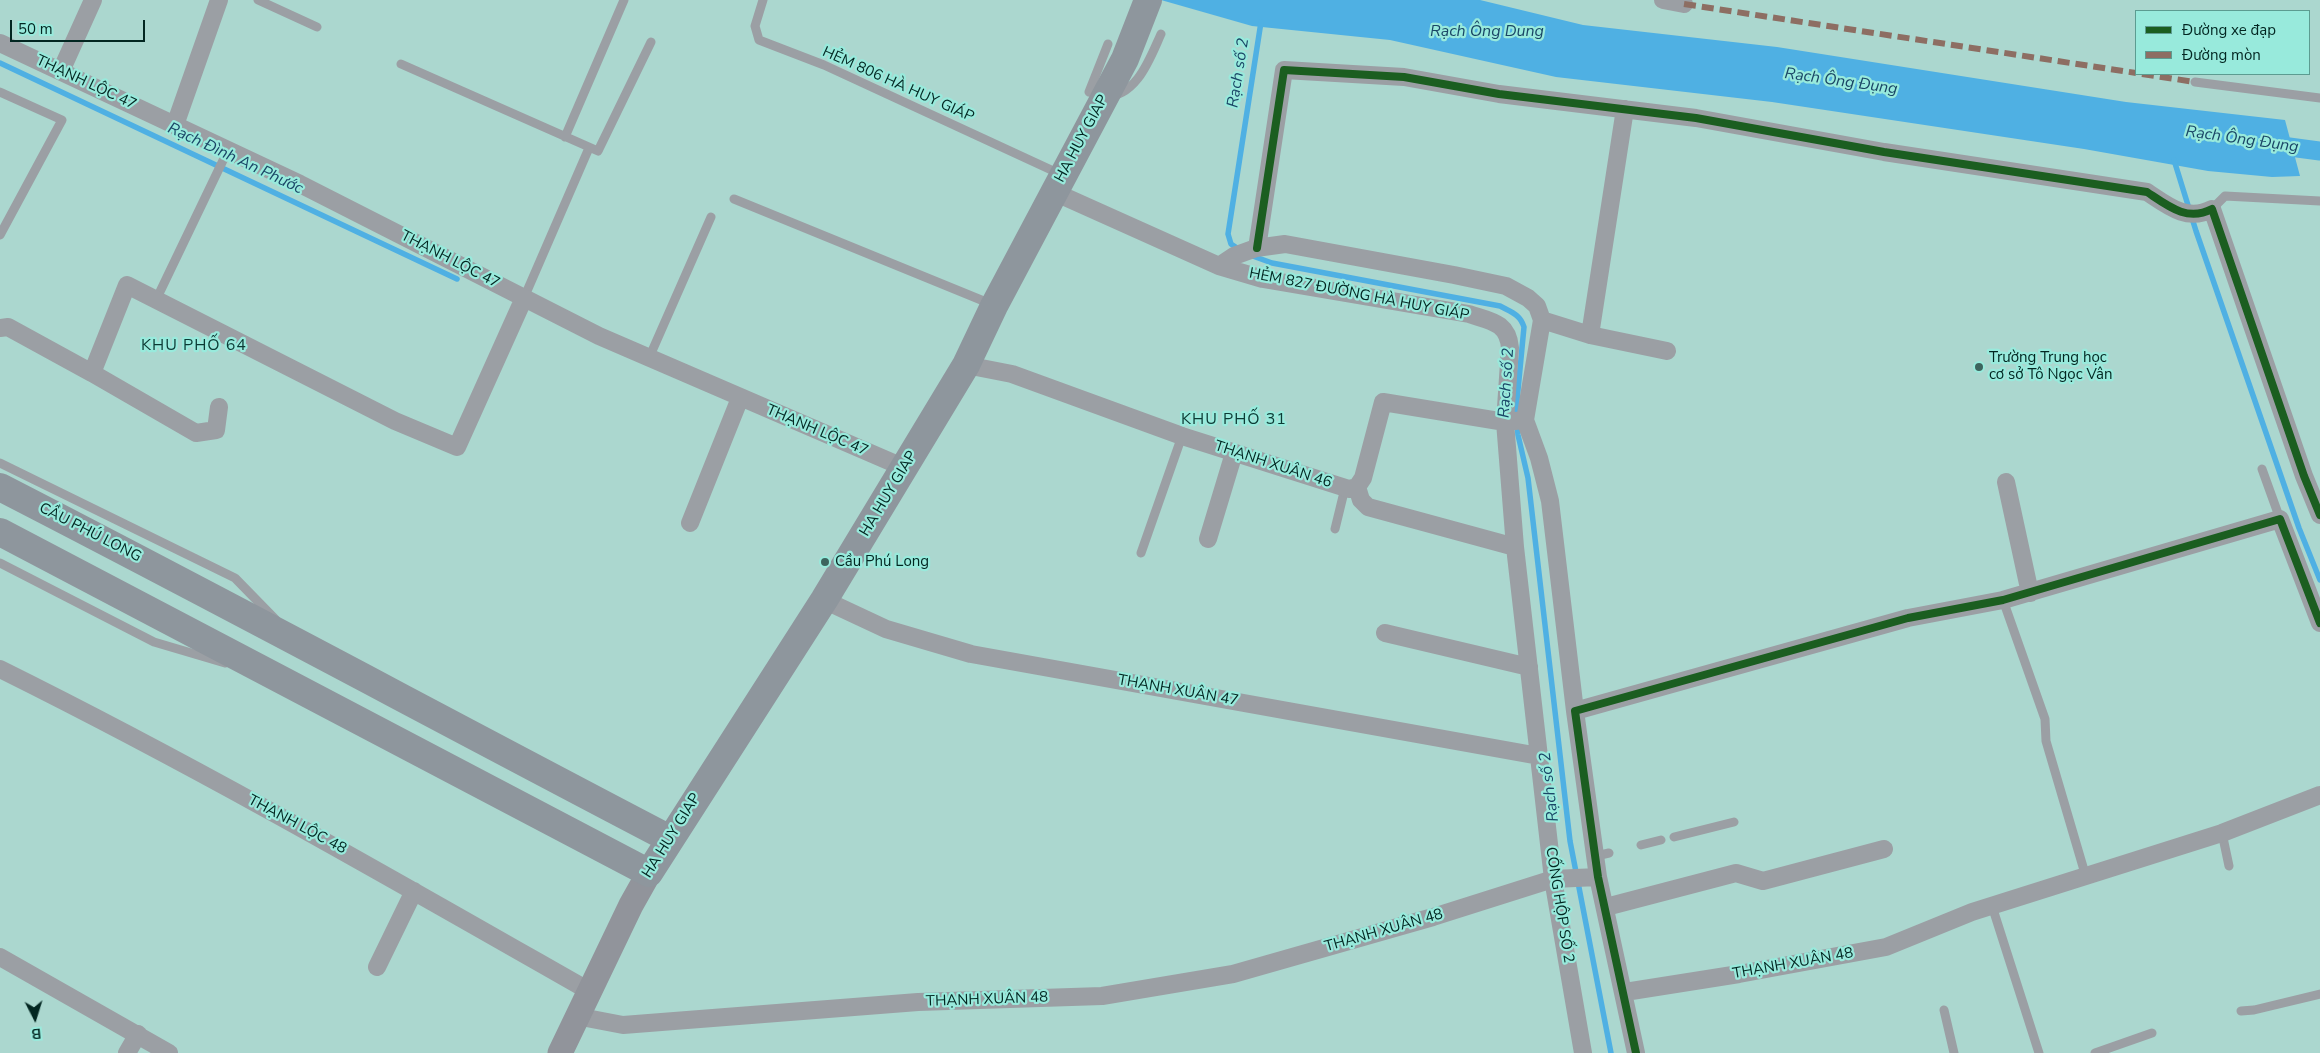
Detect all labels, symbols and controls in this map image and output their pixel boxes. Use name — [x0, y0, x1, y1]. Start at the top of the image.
scale bar — [12, 10, 148, 42]
legend — [2135, 10, 2310, 75]
text: 50 m — [18, 19, 53, 39]
text: Đường xe đạp — [2182, 20, 2276, 40]
water label: Rạch Ông Dung — [1430, 22, 1544, 42]
water label: Rạch số 2 — [1224, 37, 1254, 109]
street label: HẺM 806 HÀ HUY GIÁP — [819, 43, 977, 127]
text: Đường mòn — [2182, 45, 2261, 65]
street label: THẠNH LỘC 47 — [33, 52, 139, 114]
water label: Rạch Ông Đụng — [1783, 65, 1899, 99]
street label: HA HUY GIAP — [1051, 92, 1113, 186]
water label: Rạch Đình An Phước — [164, 119, 306, 199]
water label: Rạch Ông Đụng — [2184, 123, 2300, 157]
street label: THẠNH LỘC 47 — [397, 227, 503, 293]
street label: HẺM 827 ĐƯỜNG HÀ HUY GIÁP — [1248, 265, 1470, 325]
district label: KHU PHỐ 64 — [140, 336, 248, 356]
water label: Rạch số 2 — [1495, 347, 1519, 419]
place label: Trường Trung học cơ sở Tô Ngọc Vân — [1989, 349, 2112, 384]
marker: Trường Trung học cơ sở Tô Ngọc Vân — [1973, 361, 1985, 373]
street label: THẠNH LỘC 47 — [763, 401, 871, 461]
district label: KHU PHỐ 31 — [1180, 410, 1288, 430]
street label: THẠNH XUÂN 46 — [1212, 438, 1334, 492]
street label: HA HUY GIAP — [856, 448, 922, 540]
street label: CẦU PHÚ LONG — [36, 500, 144, 566]
place label: Cầu Phú Long — [835, 553, 929, 571]
marker: Cầu Phú Long — [819, 556, 831, 568]
street label: THẠNH XUÂN 47 — [1116, 672, 1240, 710]
water label: Rạch số 2 — [1536, 751, 1564, 823]
street label: HA HUY GIAP — [639, 790, 705, 882]
street label: THẠNH LỘC 48 — [245, 792, 349, 858]
street label: CỐNG HỘP SỐ 2 — [1541, 846, 1577, 964]
street label: THẠNH XUÂN 48 — [1323, 906, 1445, 956]
street label: THẠNH XUÂN 48 — [1731, 945, 1855, 983]
street label: THẠNH XUÂN 48 — [926, 989, 1048, 1011]
north arrow — [10, 993, 60, 1043]
text: B — [31, 1024, 42, 1043]

